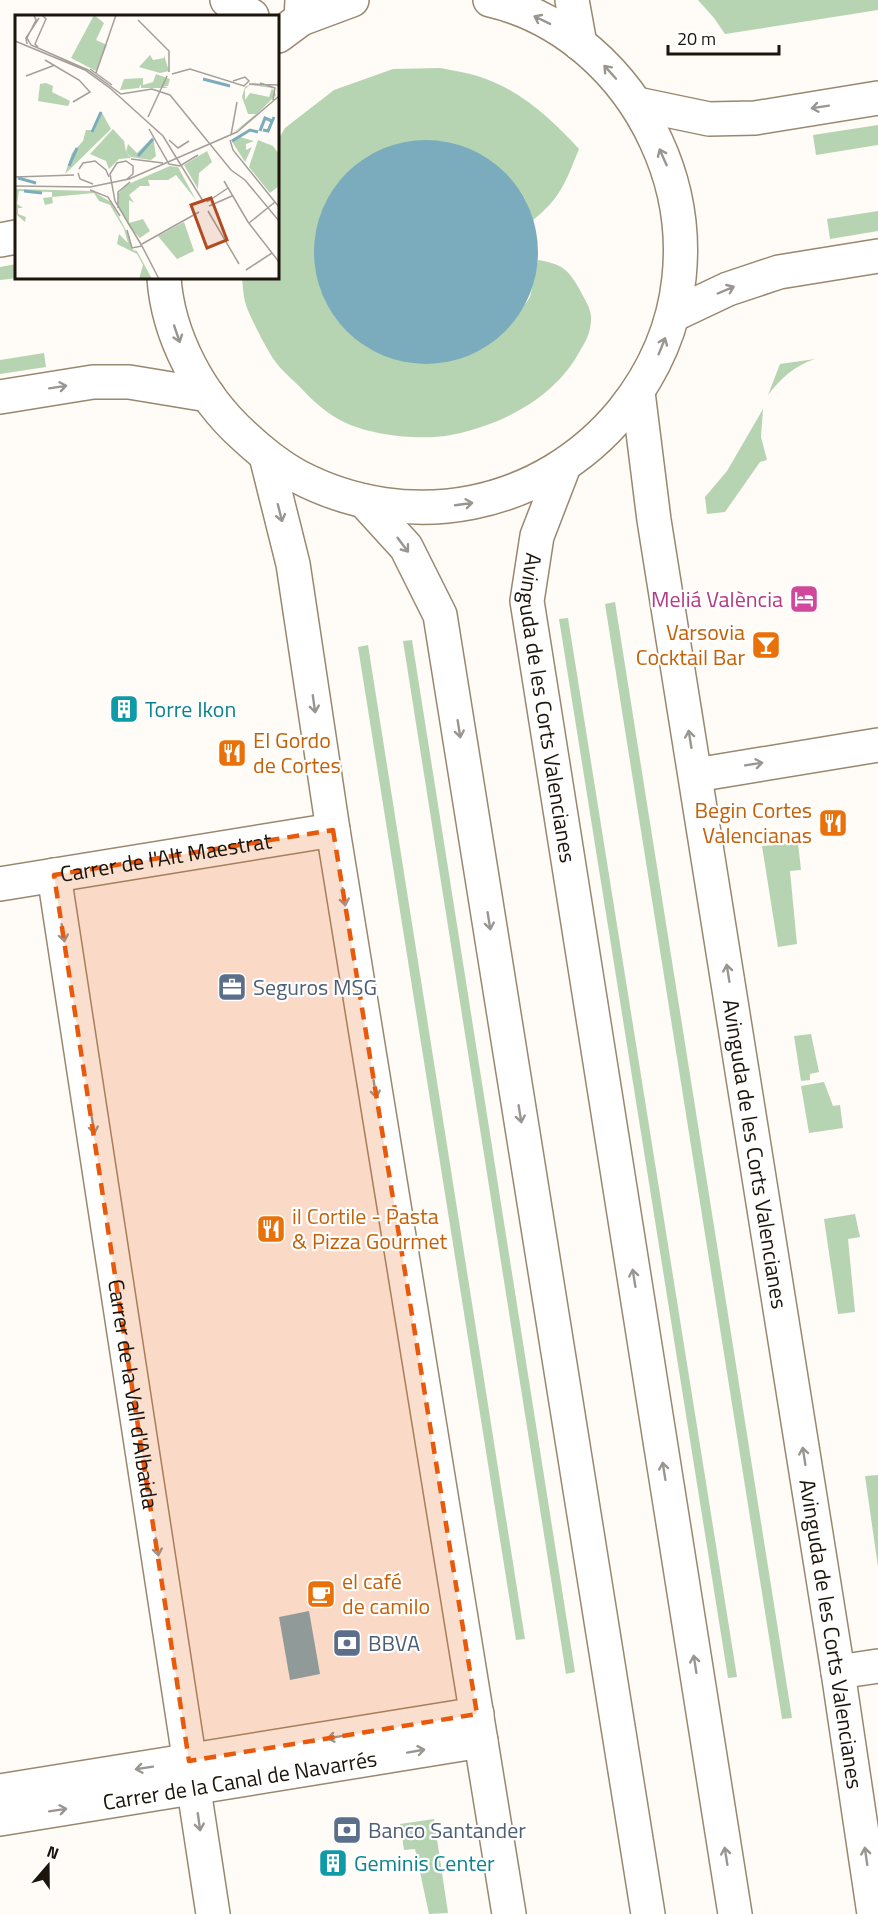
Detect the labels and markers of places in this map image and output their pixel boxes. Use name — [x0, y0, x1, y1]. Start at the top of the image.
place label: Meliá València — [651, 582, 783, 616]
hotel icon: Meliá València — [788, 583, 820, 615]
place label: Varsovia Cocktail Bar — [636, 615, 745, 674]
bar icon: Varsovia Cocktail Bar — [750, 629, 782, 661]
place label: Torre Ikon — [145, 692, 236, 726]
building icon: Torre Ikon — [108, 693, 140, 725]
place label: El Gordo de Cortes — [253, 723, 341, 782]
restaurant icon: El Gordo de Cortes — [216, 737, 248, 769]
place label: Begin Cortes Valencianas — [695, 793, 812, 852]
restaurant icon: Begin Cortes Valencianas — [817, 807, 849, 839]
place label: Seguros MSG — [253, 970, 377, 1004]
office icon: Seguros MSG — [216, 971, 248, 1003]
place label: il Cortile - Pasta & Pizza Gourmet — [292, 1199, 448, 1258]
restaurant icon: il Cortile - Pasta & Pizza Gourmet — [255, 1213, 287, 1245]
place label: el café de camilo — [342, 1564, 430, 1623]
cafe icon: el café de camilo — [305, 1578, 337, 1610]
place label: BBVA — [368, 1626, 420, 1660]
bank icon: BBVA — [331, 1627, 363, 1659]
place label: Banco Santander — [368, 1813, 526, 1847]
bank icon: Banco Santander — [331, 1814, 363, 1846]
place label: Geminis Center — [354, 1846, 495, 1880]
building icon: Geminis Center — [317, 1847, 349, 1879]

